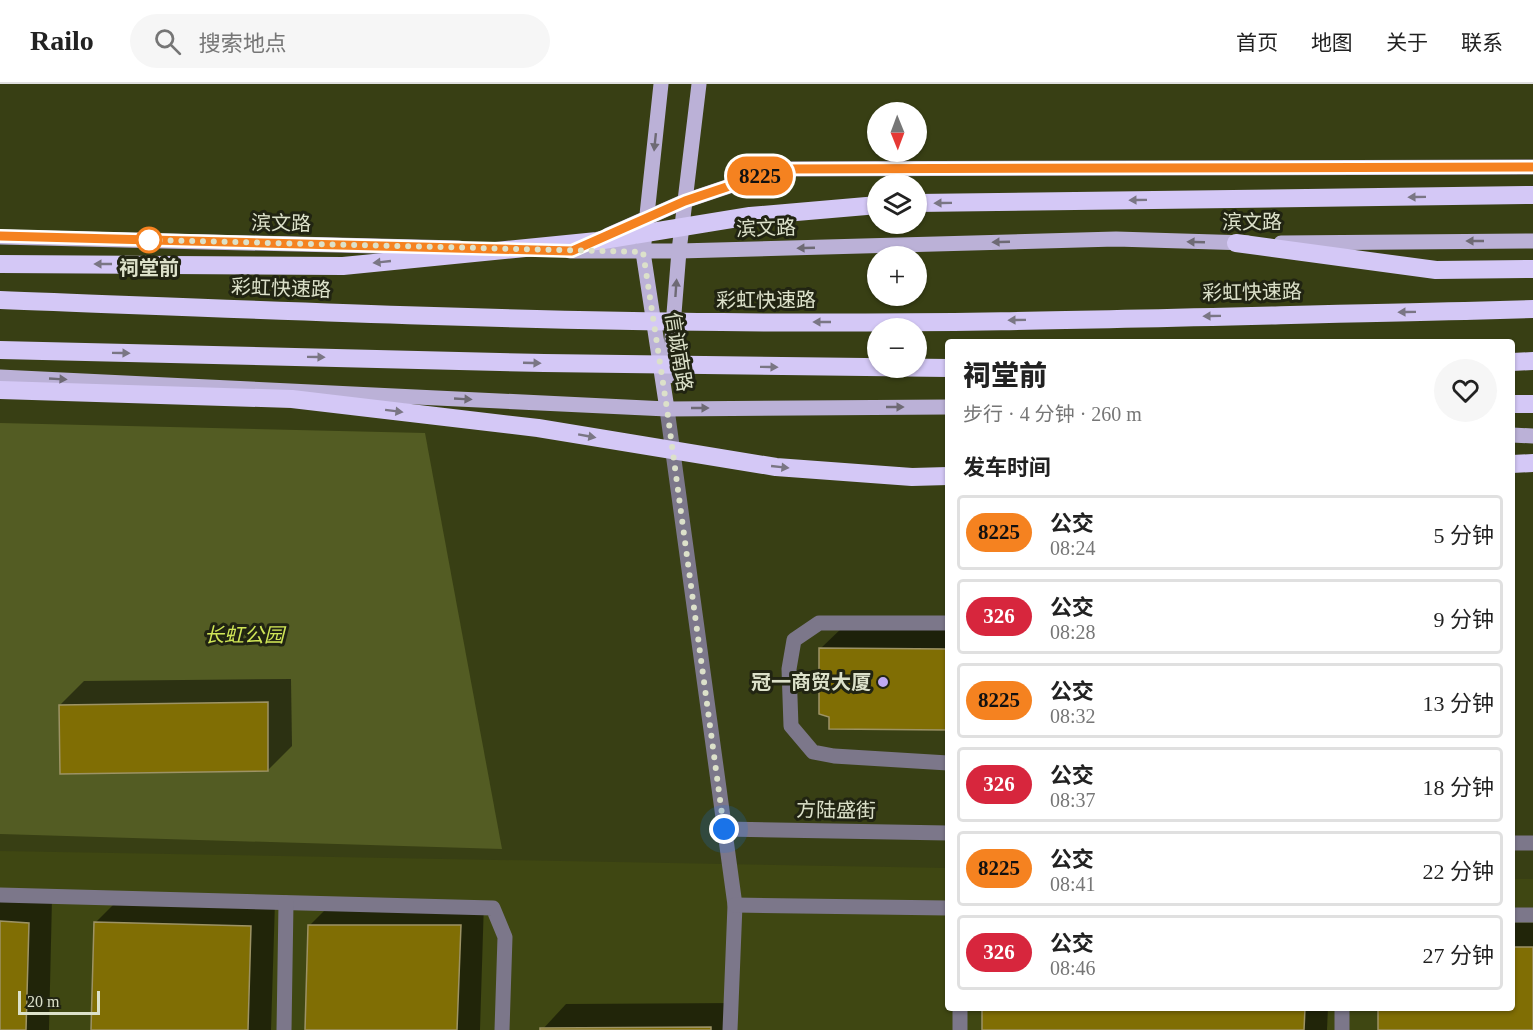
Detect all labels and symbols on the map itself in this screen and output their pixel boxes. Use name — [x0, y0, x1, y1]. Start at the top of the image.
north arrow — [867, 102, 927, 162]
one-way arrow — [650, 133, 660, 152]
line badge: 8225 — [718, 156, 802, 196]
one-way arrow — [1408, 192, 1427, 202]
one-way arrow — [1129, 195, 1148, 205]
one-way arrow — [934, 198, 953, 207]
street label: 滨文路 — [251, 211, 311, 235]
street label: 滨文路 — [1222, 211, 1282, 233]
street label: 滨文路 — [736, 216, 796, 240]
marker: 祠堂前 — [136, 227, 162, 253]
one-way arrow — [1465, 236, 1484, 246]
one-way arrow — [991, 237, 1010, 247]
one-way arrow — [1186, 237, 1205, 247]
one-way arrow — [796, 243, 815, 252]
place label: 祠堂前 — [119, 257, 179, 279]
one-way arrow — [372, 257, 391, 267]
one-way arrow — [93, 259, 112, 269]
street label: 彩虹快速路 — [231, 275, 331, 301]
one-way arrow — [671, 278, 681, 297]
street label: 彩虹快速路 — [1202, 280, 1302, 304]
street label: 彩虹快速路 — [716, 289, 816, 311]
one-way arrow — [1397, 307, 1416, 316]
street label: 信诚南路 — [662, 311, 696, 393]
one-way arrow — [1202, 311, 1221, 321]
one-way arrow — [1007, 315, 1026, 325]
one-way arrow — [813, 317, 832, 327]
one-way arrow — [112, 348, 131, 357]
one-way arrow — [307, 353, 326, 362]
one-way arrow — [523, 358, 542, 368]
one-way arrow — [760, 362, 779, 372]
one-way arrow — [49, 375, 68, 384]
one-way arrow — [453, 394, 472, 403]
one-way arrow — [885, 402, 904, 412]
one-way arrow — [690, 404, 709, 413]
one-way arrow — [384, 406, 403, 416]
one-way arrow — [578, 432, 597, 441]
one-way arrow — [770, 462, 789, 472]
park label: 长虹公园 — [204, 624, 287, 646]
place label: 冠一商贸大厦 — [751, 671, 871, 693]
marker: 冠一商贸大厦 — [876, 675, 890, 689]
street label: 方陆盛街 — [796, 798, 876, 822]
your location — [709, 814, 739, 844]
scale bar — [18, 988, 100, 1016]

